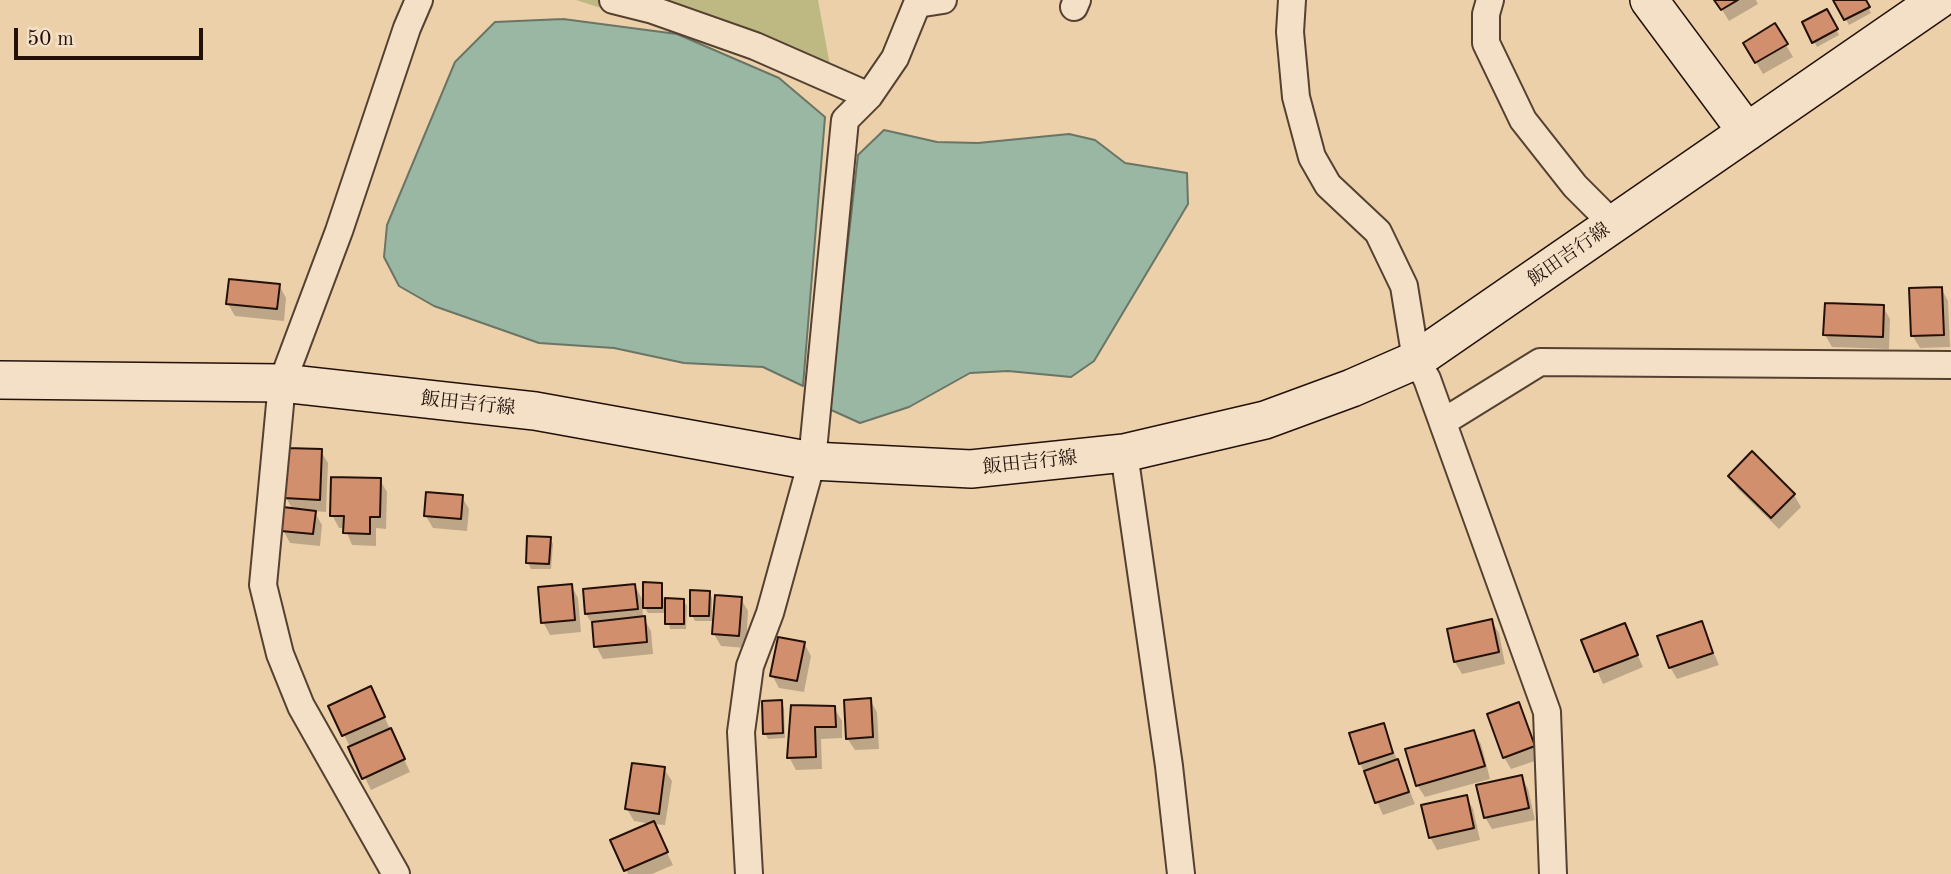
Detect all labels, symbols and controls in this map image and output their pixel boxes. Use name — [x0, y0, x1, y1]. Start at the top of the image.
scale bar — [18, 14, 206, 58]
text: 50 m — [27, 29, 74, 50]
street label: 飯田吉行線 — [1524, 218, 1614, 292]
street label: 飯田吉行線 — [420, 388, 516, 420]
street label: 飯田吉行線 — [982, 447, 1078, 479]

